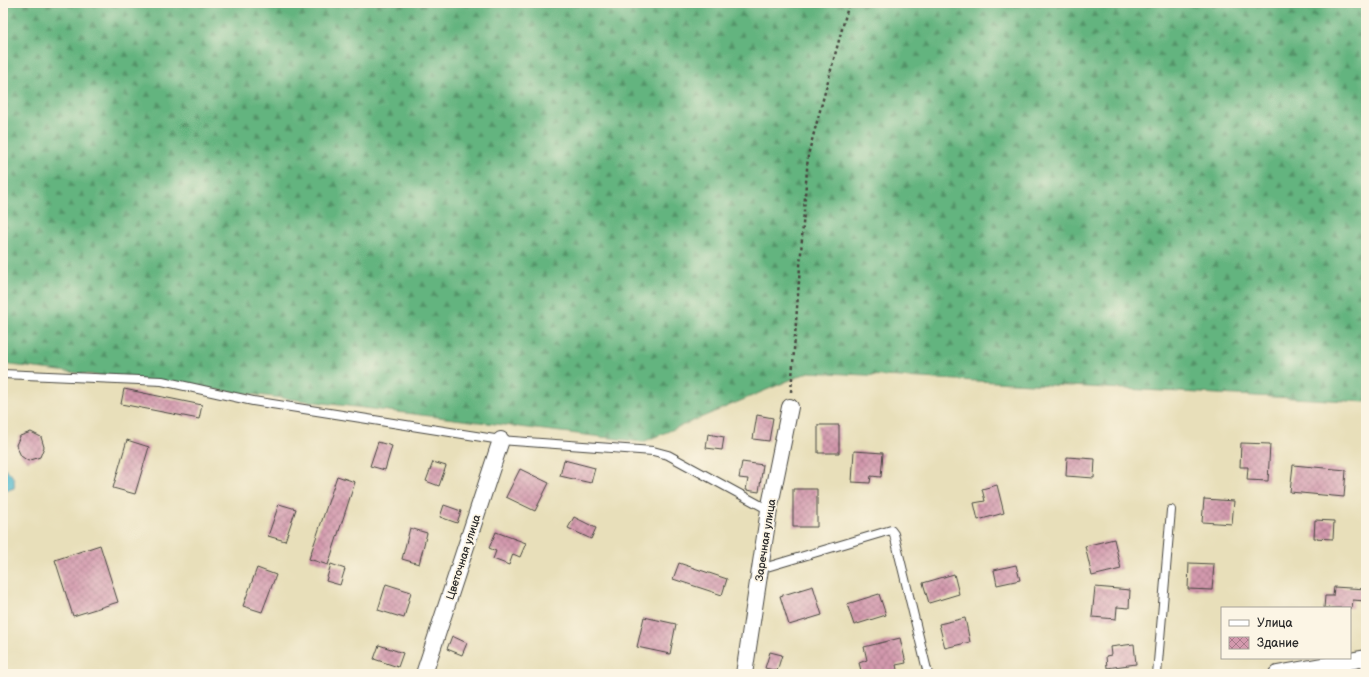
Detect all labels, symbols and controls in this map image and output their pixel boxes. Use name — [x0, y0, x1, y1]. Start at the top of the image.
street label: Заречная улица — [753, 497, 778, 582]
street label: Цветочная улица — [444, 512, 484, 601]
legend — [1221, 607, 1351, 659]
text: Улица — [1257, 616, 1293, 631]
text: Здание — [1257, 636, 1299, 651]

